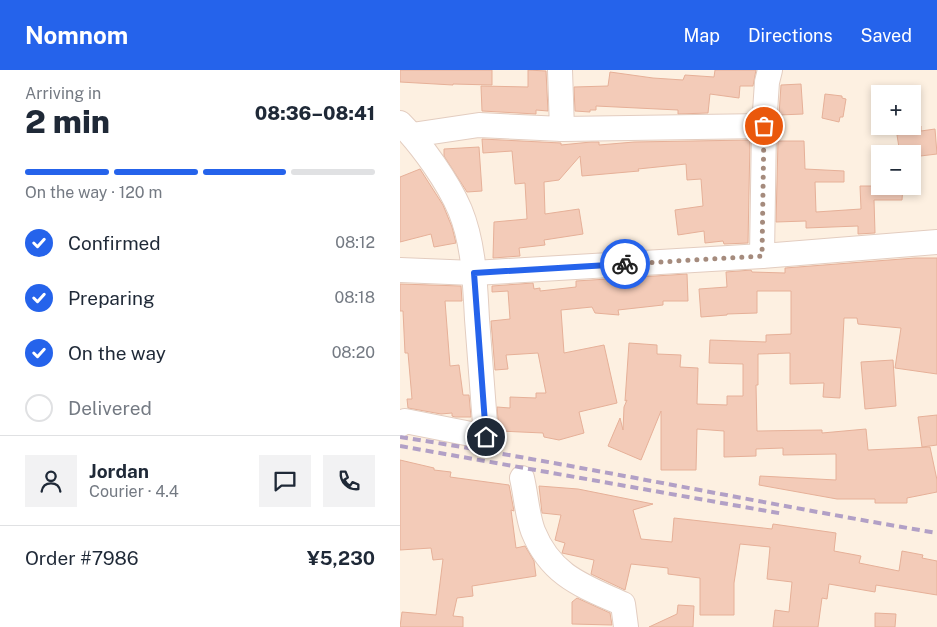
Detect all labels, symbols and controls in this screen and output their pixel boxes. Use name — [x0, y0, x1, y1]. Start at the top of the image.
text: Nomnom — [25, 21, 128, 49]
text: Map — [683, 25, 720, 46]
text: Directions — [748, 25, 833, 46]
text: Saved — [861, 25, 912, 46]
text: Arriving in — [25, 84, 101, 103]
map controls — [871, 85, 921, 195]
button: + — [871, 85, 921, 135]
text: 08:36–08:41 — [255, 102, 375, 124]
text: 2 min — [25, 103, 110, 140]
pin — [743, 105, 785, 147]
icon: bag — [750, 112, 778, 140]
button: − — [871, 145, 921, 195]
text: On the way · 120 m — [25, 183, 162, 202]
icon: check — [25, 229, 53, 257]
text: Confirmed — [68, 232, 161, 254]
text: 08:12 — [335, 233, 375, 252]
courier — [600, 239, 650, 289]
icon: bike — [611, 250, 639, 278]
icon: check — [25, 284, 53, 312]
text: Preparing — [68, 287, 155, 309]
text: 08:18 — [334, 288, 375, 307]
icon: check — [25, 339, 53, 367]
text: On the way — [68, 342, 166, 364]
text: 08:20 — [332, 343, 375, 362]
text: Delivered — [68, 397, 152, 419]
pin — [465, 416, 507, 458]
icon: home — [472, 423, 500, 451]
button: person — [25, 455, 77, 507]
button: chat — [259, 455, 311, 507]
button: phone — [323, 455, 375, 507]
text: Jordan — [89, 460, 149, 482]
text: Courier · 4.4 — [89, 482, 179, 501]
text: Order #7986 — [25, 547, 138, 569]
text: ¥5,230 — [307, 547, 375, 569]

